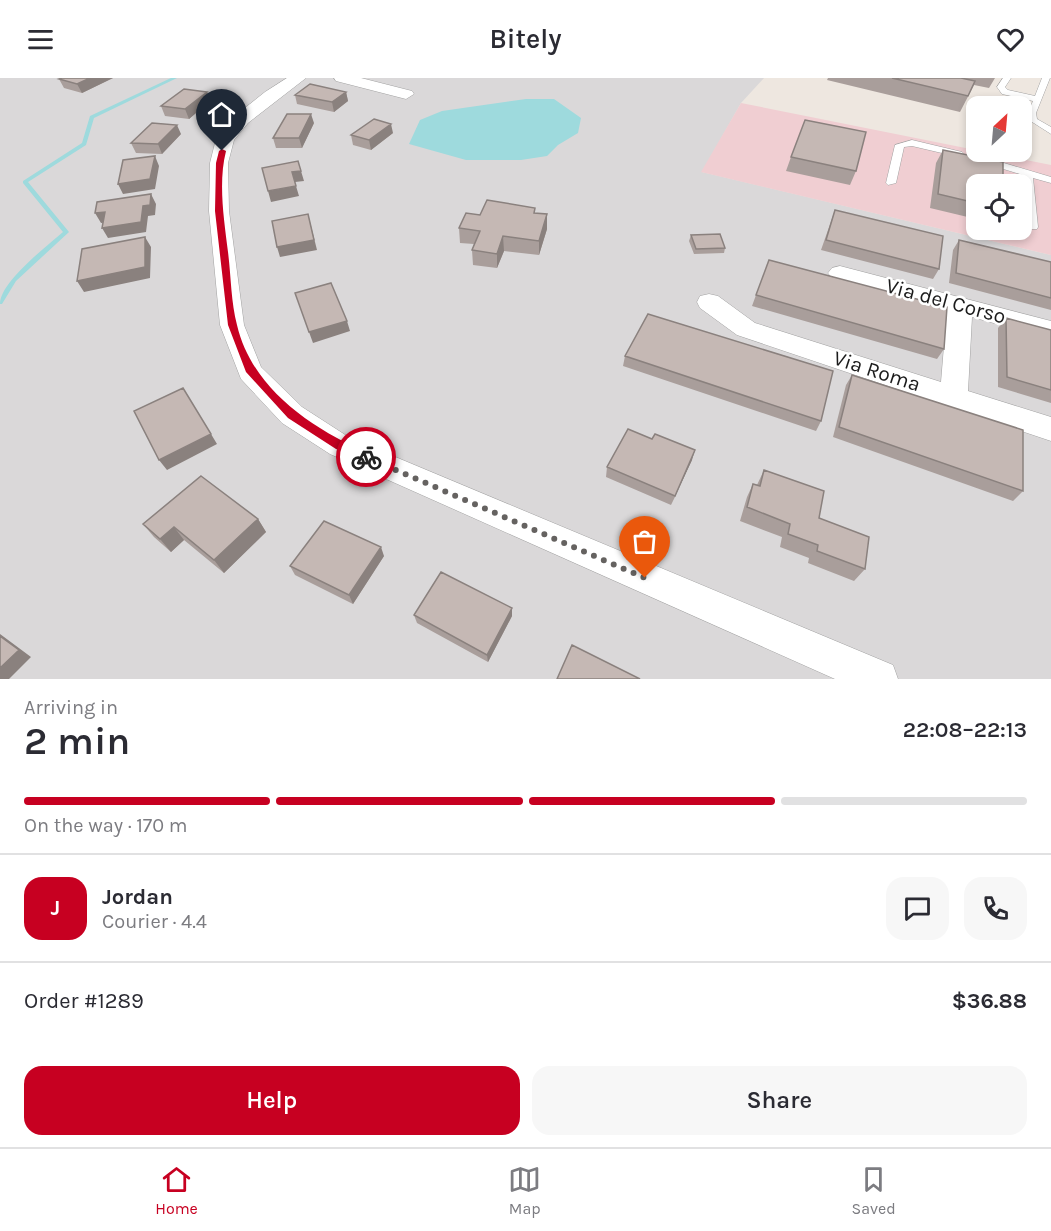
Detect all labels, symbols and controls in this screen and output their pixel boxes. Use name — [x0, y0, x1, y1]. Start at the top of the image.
icon: menu — [24, 23, 57, 56]
text: Bitely — [490, 23, 561, 55]
icon: heart — [994, 23, 1027, 56]
pin — [196, 89, 247, 151]
north arrow — [966, 96, 1032, 162]
map controls — [966, 96, 1032, 240]
icon: home — [205, 98, 238, 131]
button: locate — [966, 174, 1032, 240]
street label: Via del Corso — [883, 273, 1009, 329]
street label: Via Roma — [830, 346, 924, 396]
courier — [336, 427, 396, 487]
icon: bike — [350, 441, 383, 474]
pin — [619, 516, 670, 578]
icon: bag — [628, 525, 661, 558]
text: Arriving in — [24, 696, 118, 719]
text: 22:08–22:13 — [903, 717, 1027, 743]
text: 2 min — [24, 718, 130, 764]
text: On the way · 170 m — [24, 814, 188, 837]
button: chat — [886, 877, 949, 940]
button: phone — [964, 877, 1027, 940]
text: Jordan — [102, 884, 173, 910]
text: J — [51, 895, 60, 921]
text: Courier · 4.4 — [102, 910, 207, 933]
text: Order #1289 — [24, 988, 144, 1014]
text: $36.88 — [952, 988, 1027, 1014]
button: Help — [24, 1066, 520, 1135]
button: Share — [532, 1066, 1027, 1135]
tab: Home — [155, 1163, 198, 1218]
tab: Map — [508, 1163, 541, 1218]
tab: Saved — [852, 1163, 896, 1218]

